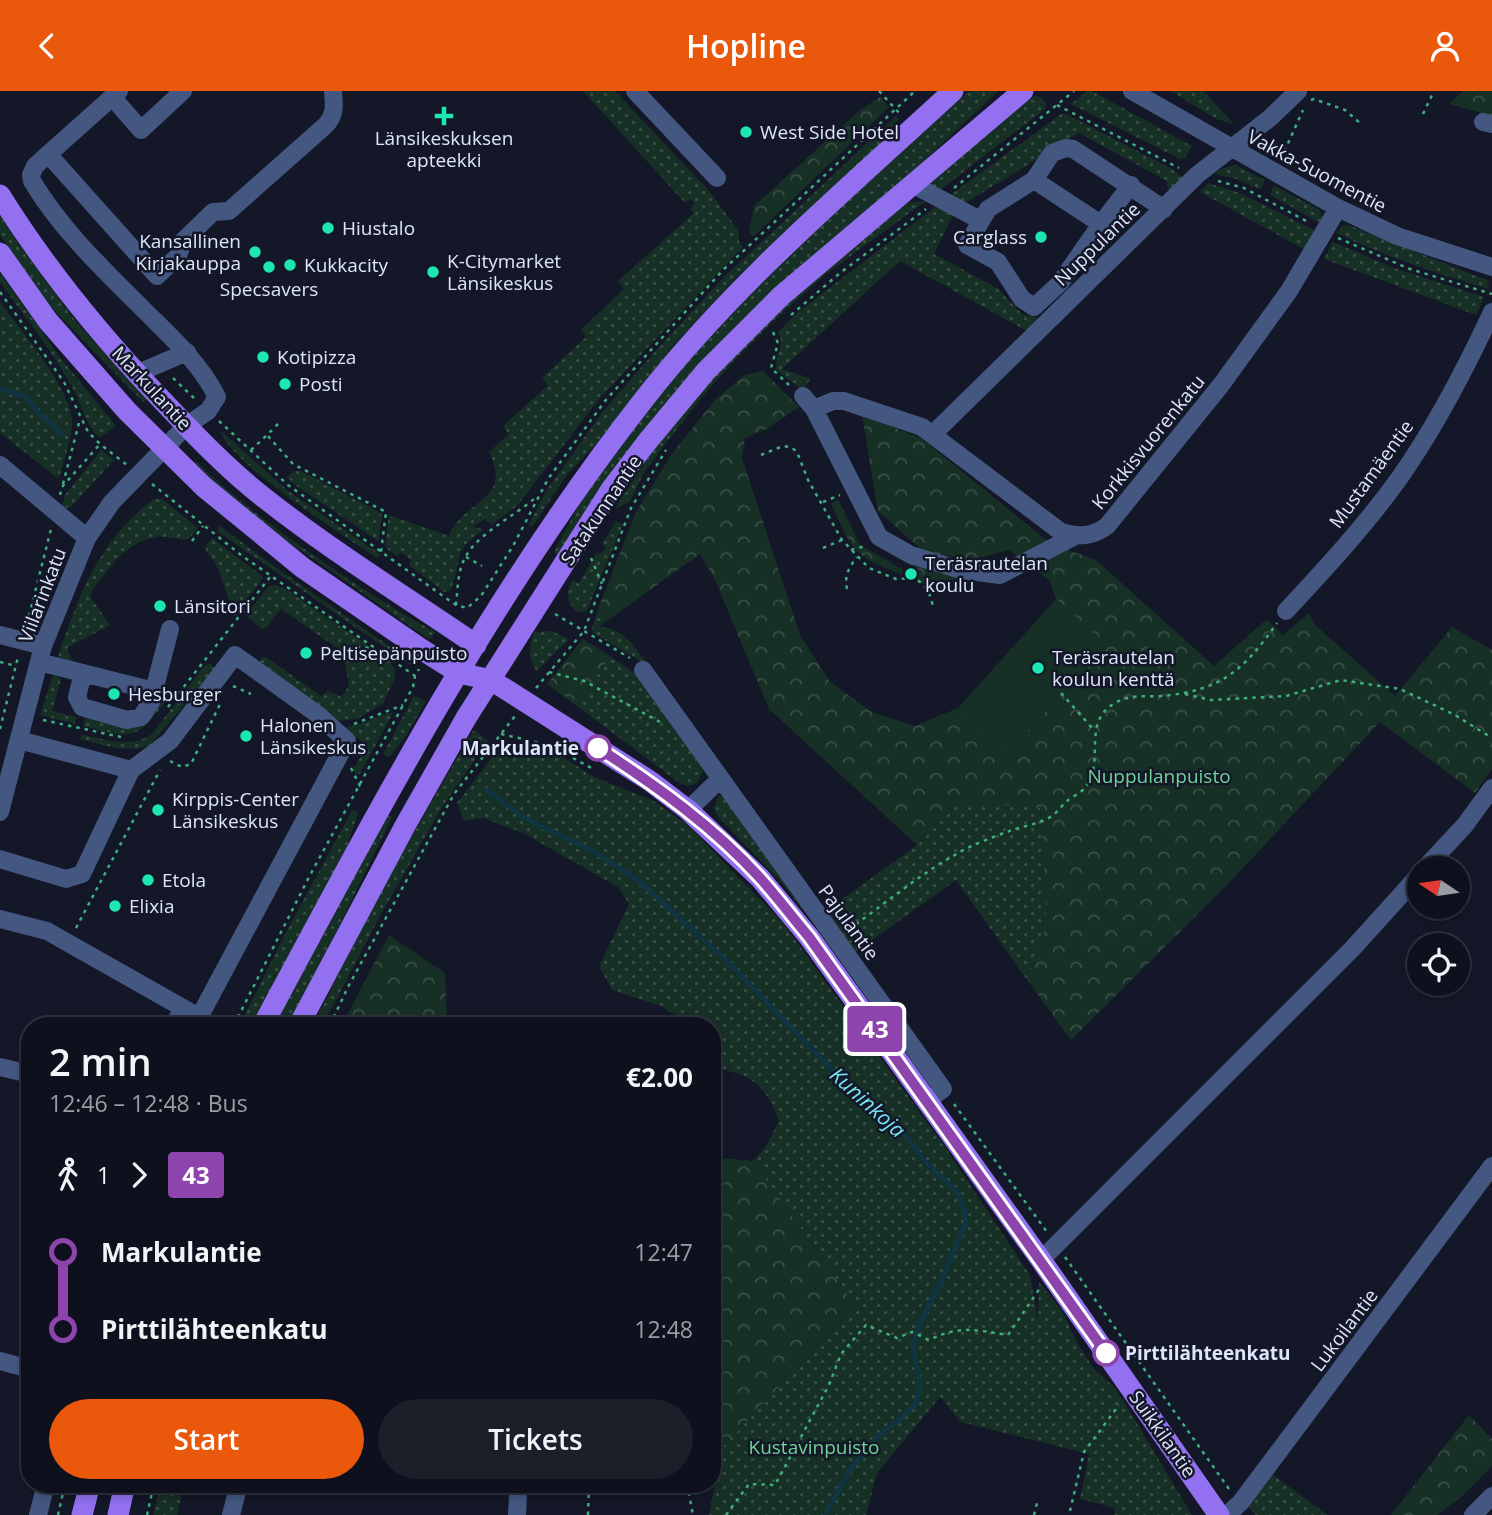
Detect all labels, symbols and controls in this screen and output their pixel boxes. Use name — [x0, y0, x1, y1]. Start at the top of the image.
text: Hopline — [686, 24, 806, 67]
icon: back — [28, 27, 66, 65]
icon: person — [1426, 27, 1464, 65]
marker: Länsikeskuksen apteekki — [436, 108, 452, 124]
place label: West Side Hotel — [760, 119, 899, 145]
street label: Vakka-Suomentie — [1243, 123, 1391, 219]
marker: West Side Hotel — [738, 124, 754, 140]
place label: Länsikeskuksen apteekki — [375, 125, 513, 173]
street label: Nuppulantie — [1048, 196, 1146, 292]
place label: Hiustalo — [342, 215, 415, 241]
marker: Hiustalo — [320, 220, 336, 236]
place label: Carglass — [953, 224, 1027, 250]
place label: Kansallinen Kirjakauppa — [135, 228, 241, 276]
marker: Carglass — [1033, 229, 1049, 245]
marker: Kansallinen Kirjakauppa — [247, 244, 263, 260]
place label: K-Citymarket Länsikeskus — [447, 248, 561, 296]
place label: Kukkacity — [304, 252, 388, 278]
marker: Kukkacity — [282, 257, 298, 273]
marker: Specsavers — [261, 259, 277, 275]
marker: K-Citymarket Länsikeskus — [425, 264, 441, 280]
place label: Specsavers — [220, 276, 318, 302]
street label: Markulantie — [106, 340, 198, 436]
place label: Kotipizza — [277, 344, 356, 370]
marker: Kotipizza — [255, 349, 271, 365]
street label: Korkkisvuorenkatu — [1086, 369, 1210, 515]
place label: Posti — [299, 371, 342, 397]
marker: Posti — [277, 376, 293, 392]
street label: Mustamäentie — [1323, 415, 1419, 533]
street label: Satakunnantie — [555, 450, 647, 570]
street label: Viilarinkatu — [12, 544, 72, 646]
place label: Teräsrautelan koulu — [925, 550, 1048, 598]
marker: Teräsrautelan koulu — [903, 566, 919, 582]
place label: Länsitori — [174, 593, 251, 619]
marker: Länsitori — [152, 598, 168, 614]
place label: Peltisepänpuisto — [320, 640, 467, 666]
place label: Teräsrautelan koulun kenttä — [1052, 644, 1175, 692]
marker: Peltisepänpuisto — [298, 645, 314, 661]
marker: Teräsrautelan koulun kenttä — [1030, 660, 1046, 676]
place label: Hesburger — [128, 681, 222, 707]
marker: Hesburger — [106, 686, 122, 702]
place label: Halonen Länsikeskus — [260, 712, 366, 760]
marker: Halonen Länsikeskus — [238, 728, 254, 744]
place label: Markulantie — [462, 735, 579, 761]
marker: Markulantie — [585, 735, 611, 761]
park label: Nuppulanpuisto — [1087, 763, 1231, 789]
place label: Kirppis-Center Länsikeskus — [172, 786, 299, 834]
marker: Kirppis-Center Länsikeskus — [150, 802, 166, 818]
north arrow — [1407, 856, 1470, 919]
map controls — [1407, 856, 1470, 996]
place label: Etola — [162, 867, 206, 893]
marker: Etola — [140, 872, 156, 888]
street label: Pajulantie — [813, 879, 885, 965]
place label: Elixia — [129, 893, 174, 919]
marker: Elixia — [107, 898, 123, 914]
button: locate — [1407, 933, 1470, 996]
line badge: 43 — [844, 1006, 906, 1052]
text: 43 — [861, 1012, 889, 1045]
text: 2 min — [49, 1035, 152, 1087]
text: €2.00 — [626, 1059, 693, 1095]
water label: Kuninkoja — [824, 1061, 912, 1143]
text: 12:46 – 12:48 · Bus — [49, 1087, 248, 1119]
icon: walk — [49, 1156, 87, 1194]
icon: forward — [120, 1156, 158, 1194]
text: 43 — [182, 1158, 210, 1191]
text: 1 — [97, 1159, 110, 1191]
text: Markulantie — [101, 1234, 262, 1270]
text: 12:47 — [634, 1236, 693, 1268]
street label: Lukoilantie — [1304, 1283, 1384, 1377]
text: Pirttilähteenkatu — [101, 1311, 328, 1347]
text: 12:48 — [634, 1313, 693, 1345]
marker: Pirttilähteenkatu — [1093, 1340, 1119, 1366]
place label: Pirttilähteenkatu — [1125, 1340, 1291, 1366]
street label: Suikkilantie — [1123, 1385, 1203, 1483]
button: Start — [49, 1399, 364, 1479]
button: Tickets — [378, 1399, 693, 1479]
park label: Kustavinpuisto — [749, 1434, 879, 1460]

